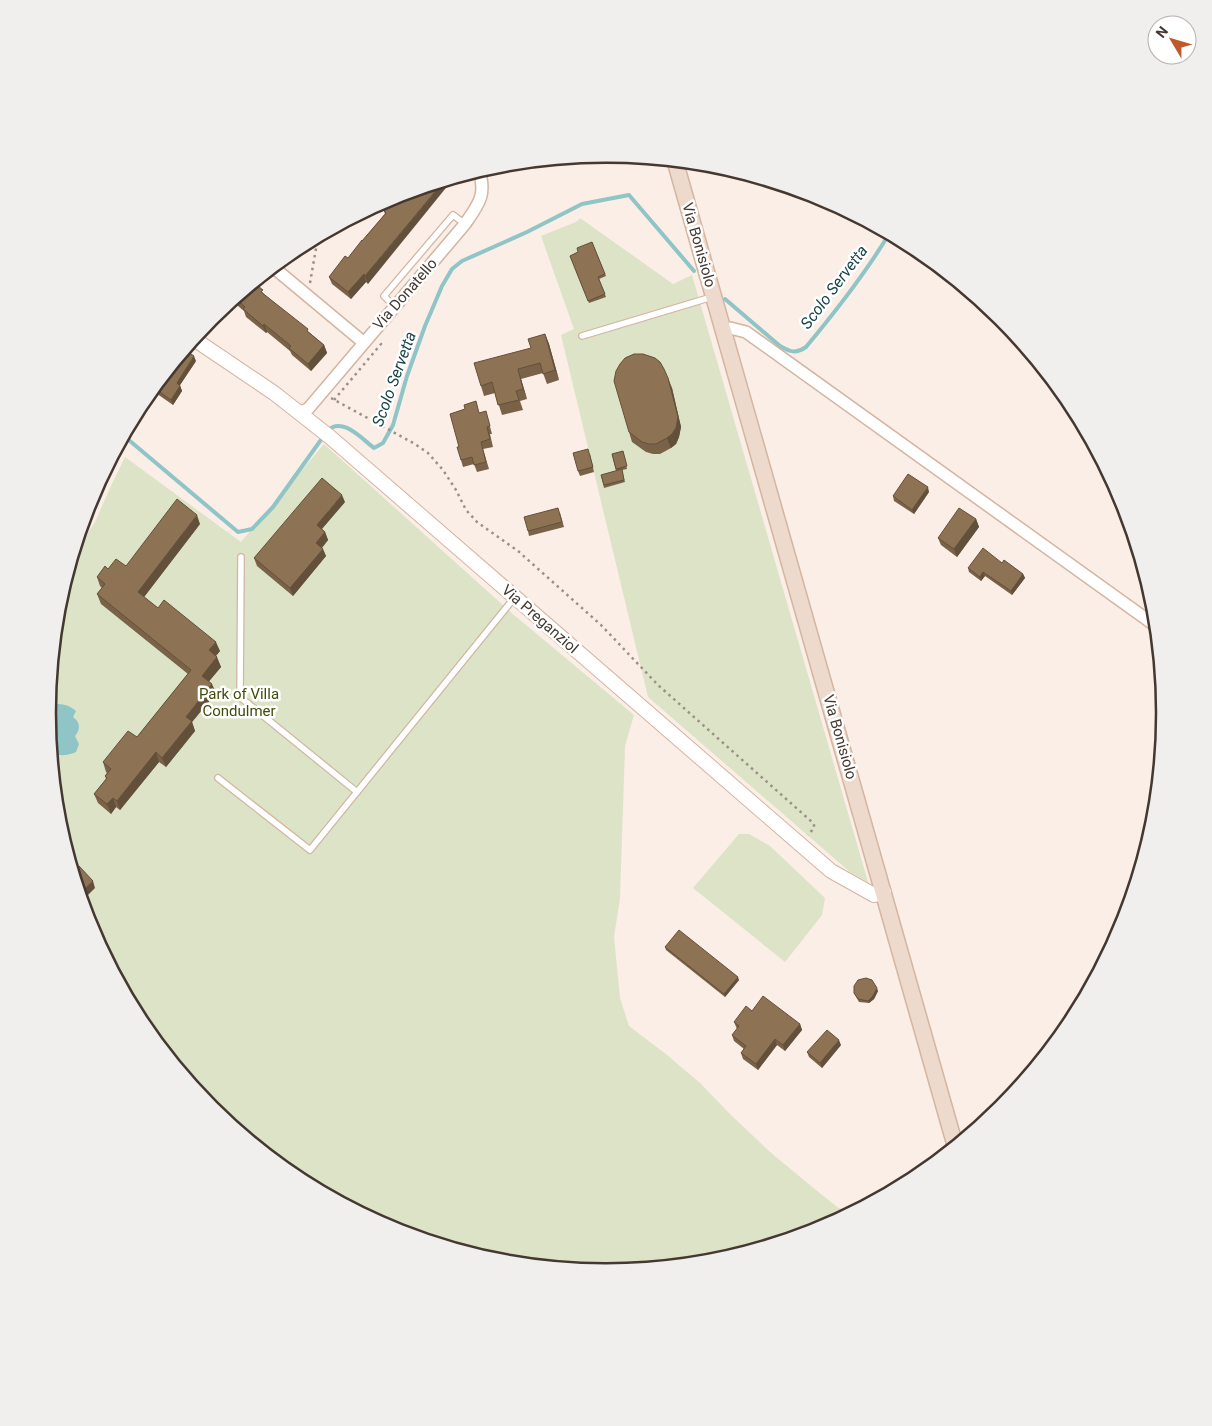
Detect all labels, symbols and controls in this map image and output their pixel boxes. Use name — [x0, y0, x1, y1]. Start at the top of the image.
north arrow — [1147, 15, 1197, 65]
text: N — [1152, 23, 1171, 41]
street label: Via Bonisiolo — [678, 201, 720, 289]
water label: Scolo Servetta — [796, 241, 872, 333]
street label: Via Donatello — [369, 255, 441, 333]
water label: Scolo Servetta — [368, 329, 420, 429]
street label: Via Preganziol — [498, 581, 582, 657]
park label: Park of Villa Condulmer — [199, 685, 279, 720]
street label: Via Bonisiolo — [819, 693, 861, 781]

